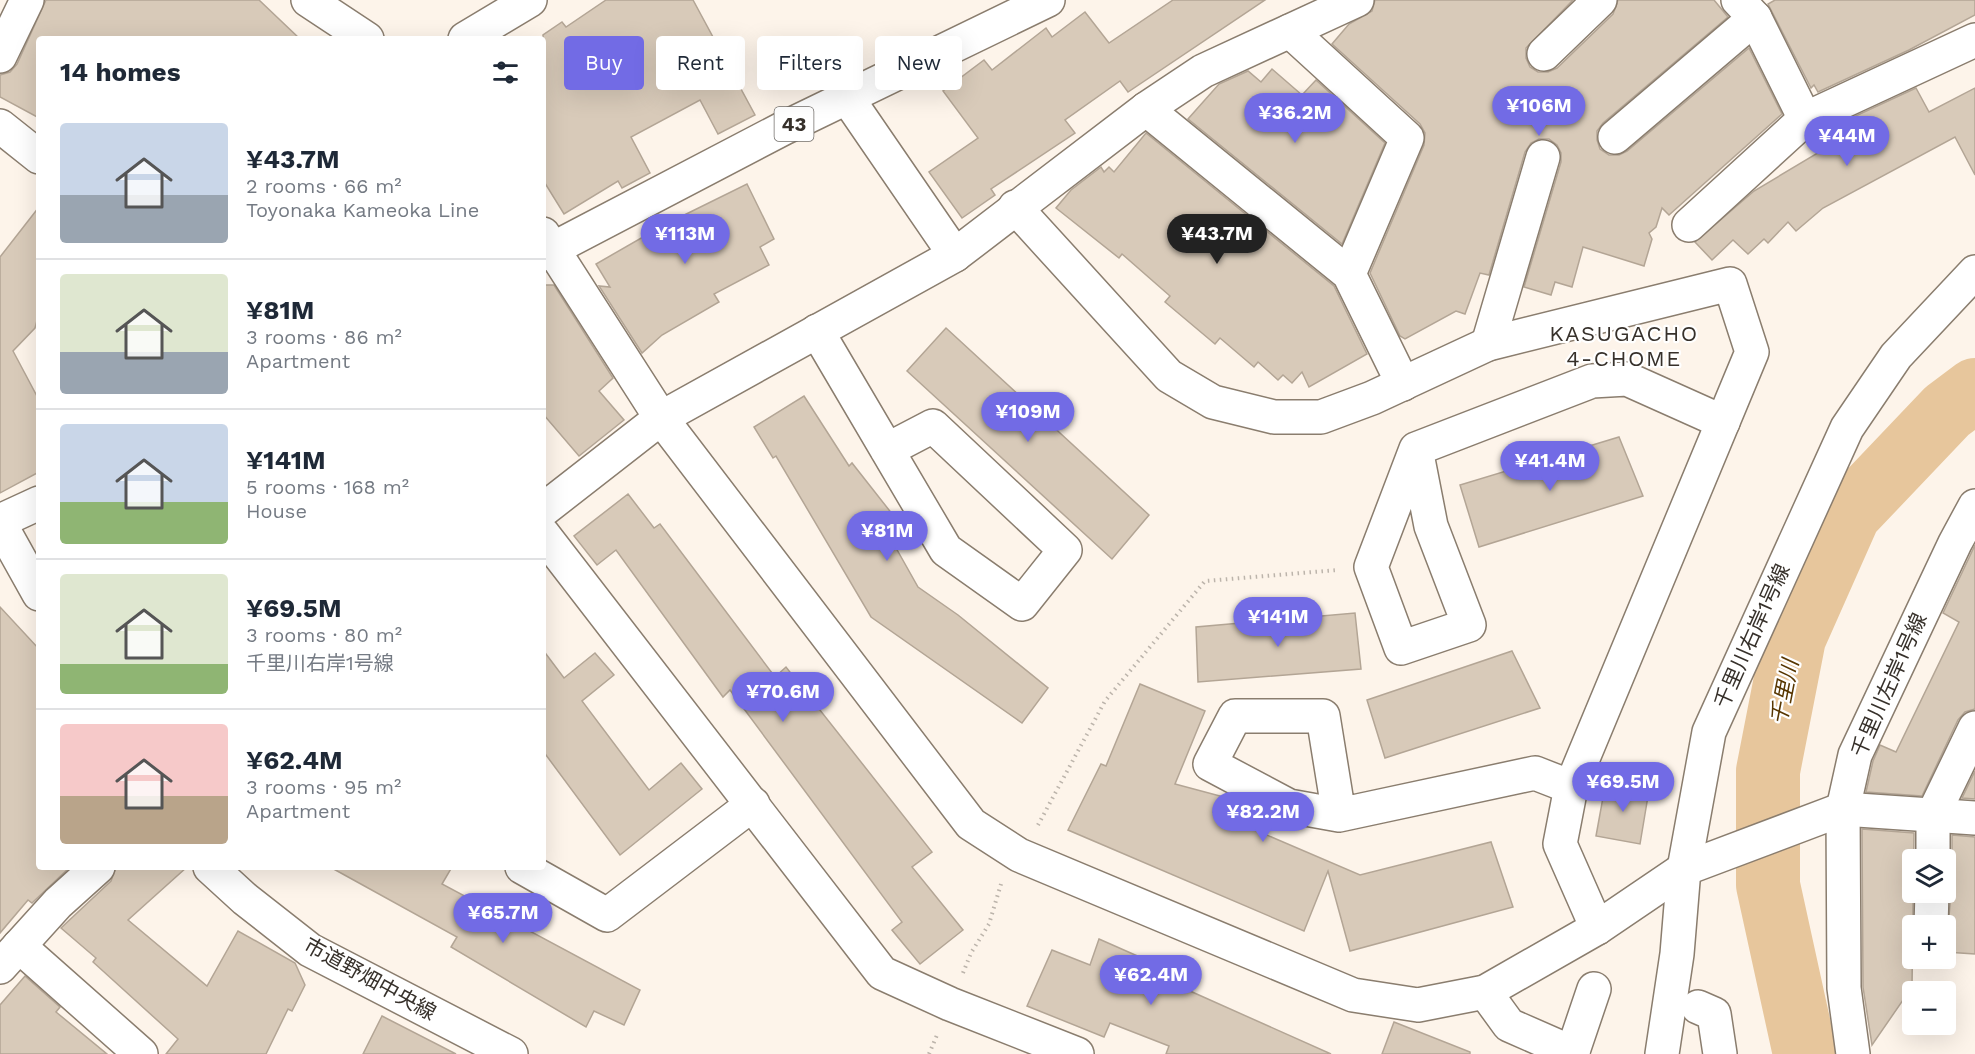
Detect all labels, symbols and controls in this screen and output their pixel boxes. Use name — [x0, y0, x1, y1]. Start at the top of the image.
chip: Buy — [564, 36, 644, 90]
chip: Rent — [656, 36, 745, 90]
chip: Filters — [757, 36, 863, 90]
chip: New — [875, 36, 962, 90]
icon: filters — [489, 56, 522, 89]
text: 14 homes — [60, 57, 181, 87]
pin: ¥106M — [1497, 86, 1581, 137]
pin: ¥36.2M — [1246, 93, 1344, 144]
text: ¥106M — [1506, 93, 1572, 117]
text: ¥36.2M — [1258, 100, 1332, 124]
road number: 43 — [774, 107, 814, 141]
pin: ¥44M — [1811, 116, 1883, 167]
text: ¥44M — [1818, 123, 1876, 147]
text: ¥43.7M — [246, 144, 340, 174]
icon: home — [108, 147, 180, 219]
text: 2 rooms · 66 m² — [246, 174, 402, 198]
text: Toyonaka Kameoka Line — [246, 198, 479, 222]
pin: ¥113M — [643, 214, 727, 265]
pin: ¥43.7M — [1168, 214, 1266, 265]
text: ¥113M — [655, 221, 715, 245]
text: ¥43.7M — [1181, 221, 1253, 245]
text: ¥81M — [246, 295, 314, 325]
icon: home — [108, 298, 180, 370]
district label: KASUGACHO 4-CHOME — [1549, 321, 1699, 371]
text: 3 rooms · 86 m² — [246, 325, 402, 349]
text: Apartment — [246, 349, 350, 373]
pin: ¥109M — [986, 392, 1070, 443]
text: ¥109M — [995, 399, 1061, 423]
pin: ¥41.4M — [1501, 441, 1599, 492]
text: ¥141M — [246, 445, 326, 475]
icon: home — [108, 448, 180, 520]
text: ¥41.4M — [1514, 448, 1586, 472]
text: 5 rooms · 168 m² — [246, 475, 409, 499]
text: House — [246, 499, 307, 523]
pin: ¥81M — [851, 511, 923, 562]
text: ¥81M — [861, 518, 913, 542]
street label: 千里川右岸1号線 — [1709, 560, 1795, 712]
text: ¥69.5M — [246, 593, 342, 623]
pin: ¥141M — [1236, 597, 1320, 648]
icon: home — [108, 598, 180, 670]
text: ¥141M — [1247, 604, 1309, 628]
street label: 千里川左岸1号線 — [1846, 609, 1932, 761]
text: 3 rooms · 80 m² — [246, 623, 402, 647]
text: 千里川右岸1号線 — [246, 651, 394, 675]
water label: 千里川 — [1765, 657, 1803, 727]
pin: ¥70.6M — [734, 672, 832, 723]
text: ¥70.6M — [746, 679, 820, 703]
text: ¥62.4M — [246, 745, 343, 775]
icon: home — [108, 748, 180, 820]
pin: ¥69.5M — [1574, 762, 1672, 813]
text: ¥69.5M — [1586, 769, 1660, 793]
text: 3 rooms · 95 m² — [246, 775, 401, 799]
pin: ¥82.2M — [1214, 792, 1312, 843]
text: Apartment — [246, 799, 350, 823]
text: ¥82.2M — [1226, 799, 1300, 823]
map controls — [1902, 849, 1956, 1035]
button: layers — [1902, 849, 1956, 903]
pin: ¥65.7M — [454, 893, 552, 944]
text: ¥65.7M — [467, 900, 539, 924]
button: + — [1902, 915, 1956, 969]
street label: 市道野畑中央線 — [300, 932, 441, 1025]
pin: ¥62.4M — [1102, 955, 1200, 1006]
text: ¥62.4M — [1114, 962, 1188, 986]
button: − — [1902, 981, 1956, 1035]

